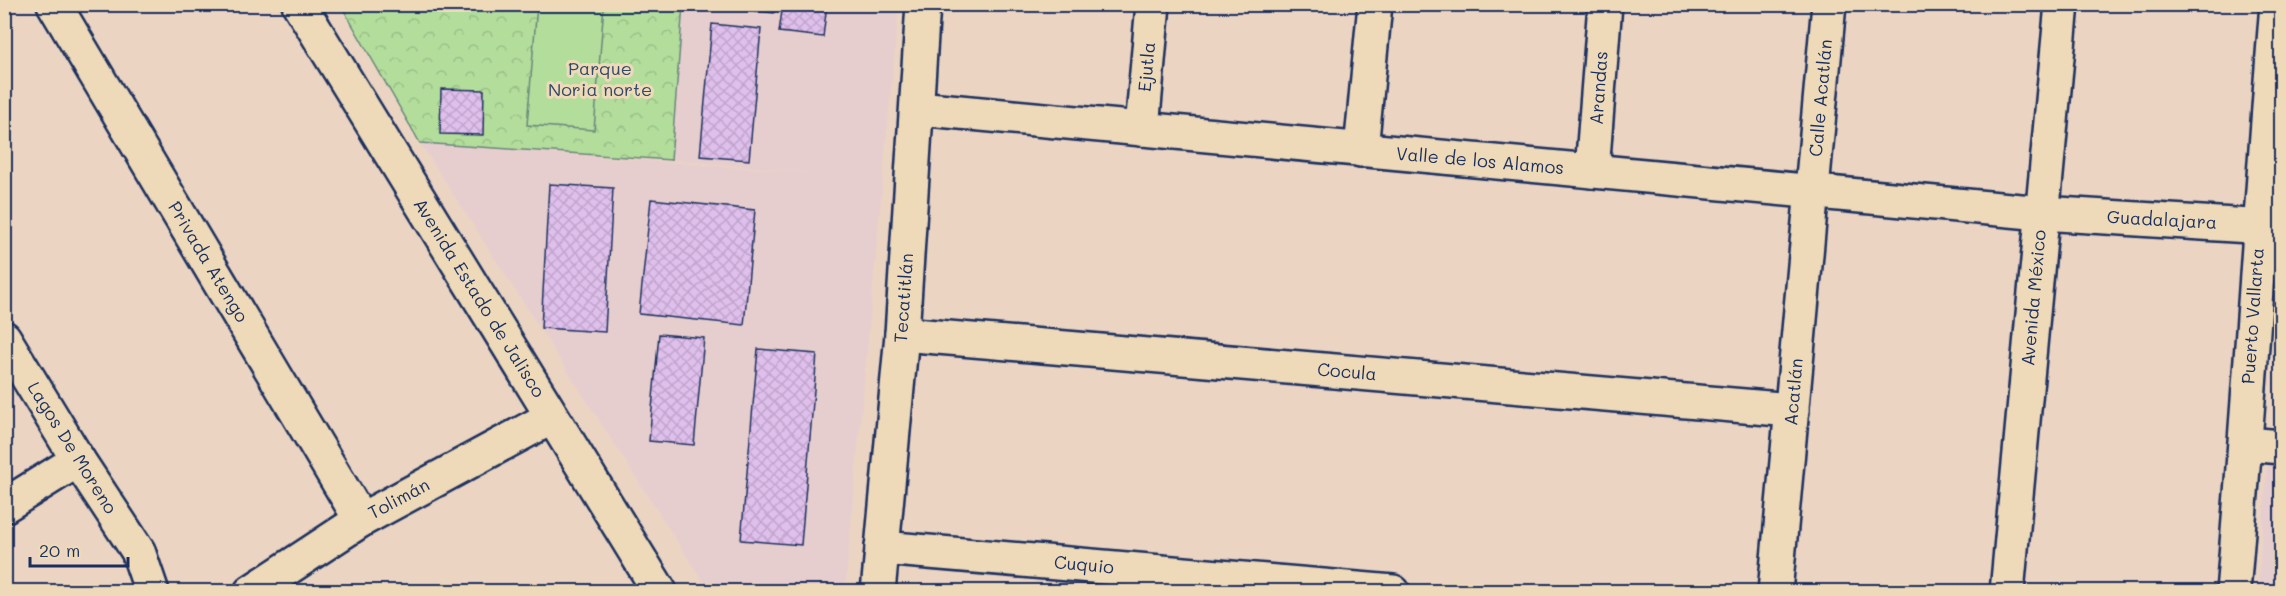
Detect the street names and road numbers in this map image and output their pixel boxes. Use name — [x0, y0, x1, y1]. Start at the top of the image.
street label: Calle Acatlán — [1803, 38, 1837, 158]
street label: Ejutla — [1132, 41, 1160, 93]
street label: Arandas — [1583, 50, 1613, 126]
street label: Valle de los Alamos — [1395, 141, 1565, 179]
street label: Avenida Estado de Jalisco — [409, 193, 551, 402]
street label: Privada Atengo — [163, 196, 255, 327]
street label: Guadalajara — [2106, 204, 2218, 234]
street label: Avenida México — [2015, 229, 2051, 367]
street label: Puerto Vallarta — [2235, 247, 2269, 385]
street label: Tecatitlán — [888, 252, 918, 344]
street label: Cocula — [1316, 356, 1378, 386]
street label: Acatlán — [1778, 357, 1808, 427]
street label: Lagos De Moreno — [23, 377, 123, 518]
street label: Tolimán — [364, 472, 433, 524]
street label: Cuquio — [1053, 549, 1115, 579]

